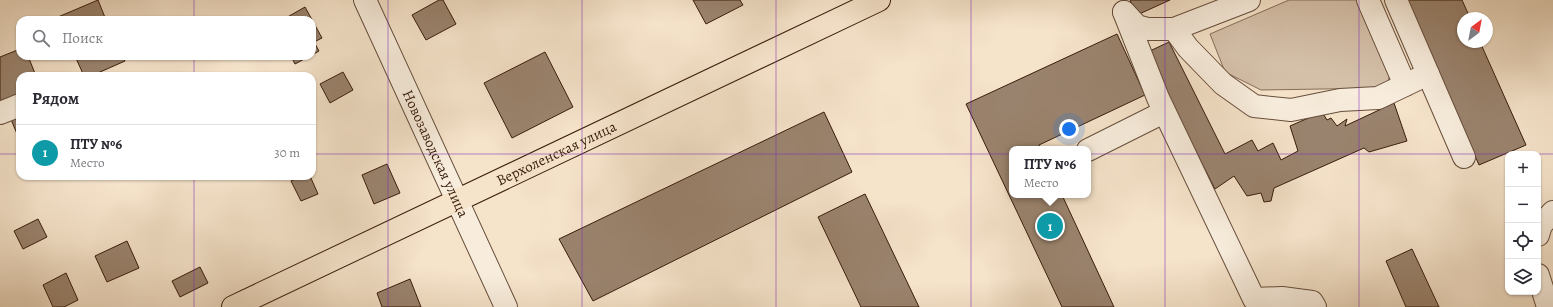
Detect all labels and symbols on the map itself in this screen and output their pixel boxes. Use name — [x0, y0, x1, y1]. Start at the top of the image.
north arrow — [1457, 12, 1493, 48]
street label: Новозаводская улица — [398, 87, 474, 221]
street label: Верхоленская улица — [493, 116, 620, 190]
your location — [1059, 119, 1079, 139]
pin: 1 — [1037, 211, 1063, 241]

